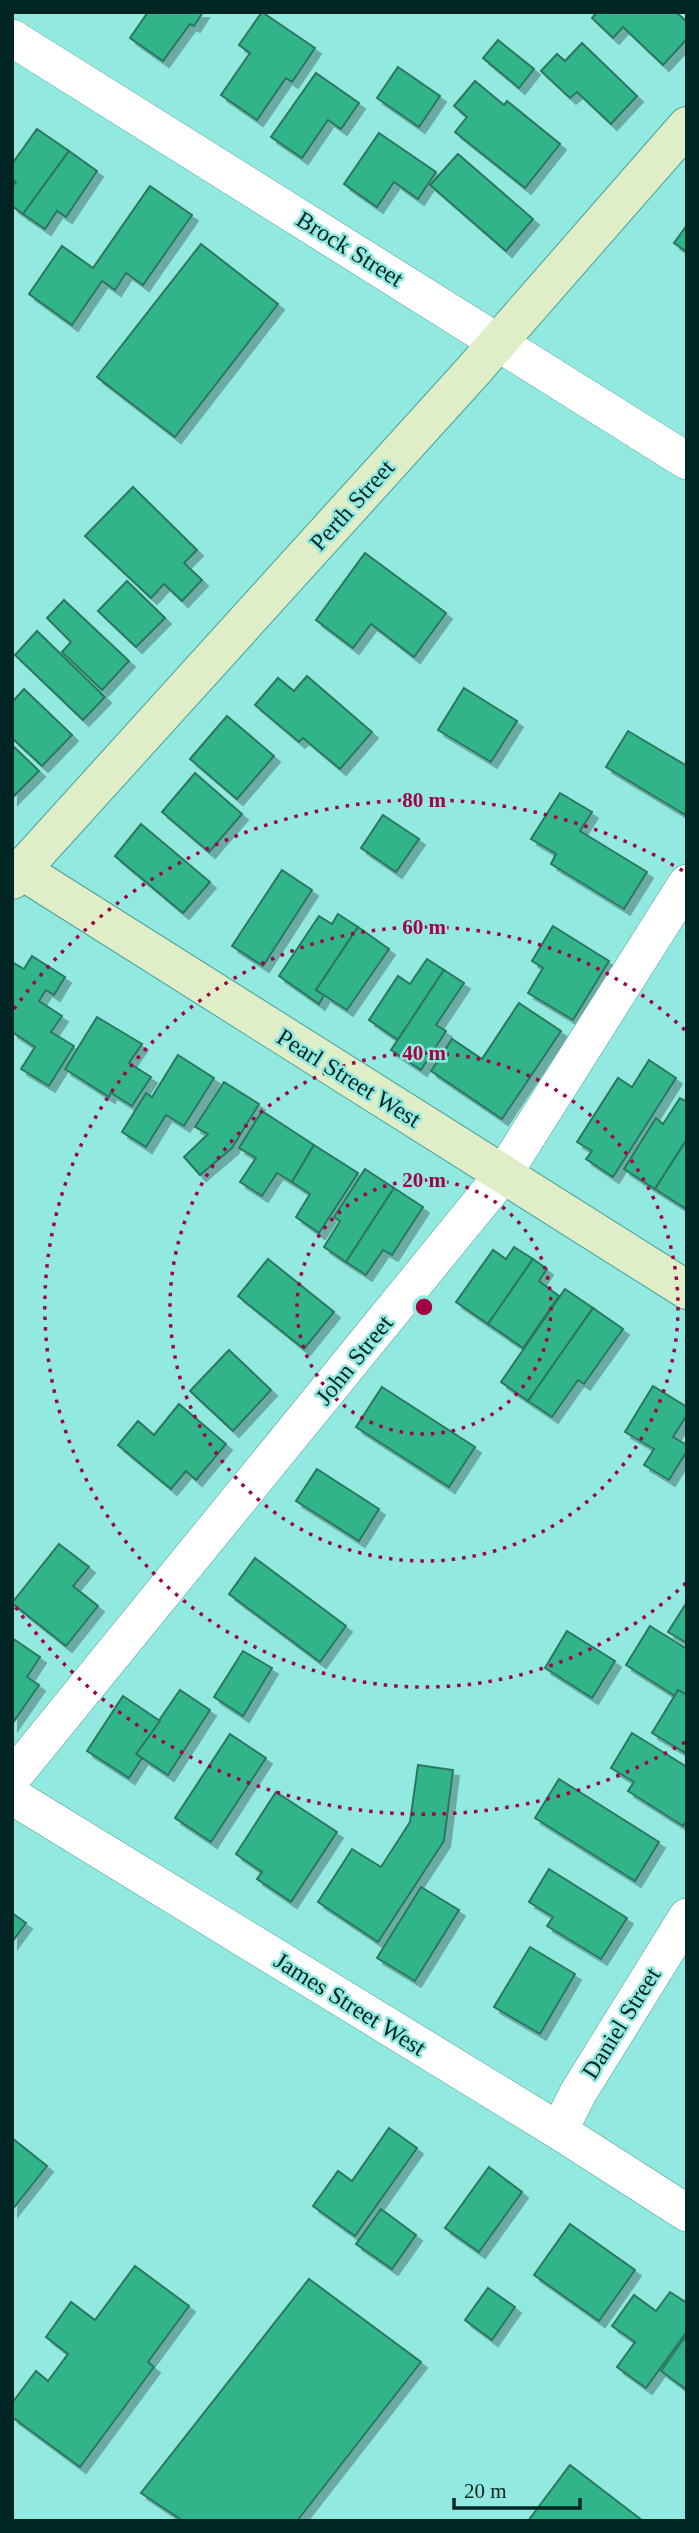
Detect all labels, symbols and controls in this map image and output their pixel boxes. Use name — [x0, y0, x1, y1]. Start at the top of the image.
street label: Brock Street — [292, 206, 408, 292]
street label: Perth Street — [305, 454, 400, 556]
text: 80 m — [402, 788, 446, 812]
text: 60 m — [402, 915, 446, 939]
street label: Pearl Street West — [272, 1023, 426, 1133]
text: 40 m — [402, 1041, 446, 1065]
text: 20 m — [402, 1168, 446, 1192]
centre of rings — [412, 1295, 436, 1319]
street label: John Street — [310, 1310, 398, 1410]
street label: James Street West — [270, 1947, 431, 2061]
street label: Daniel Street — [577, 1962, 666, 2083]
scale bar — [454, 2466, 580, 2510]
text: 20 m — [464, 2479, 507, 2503]

